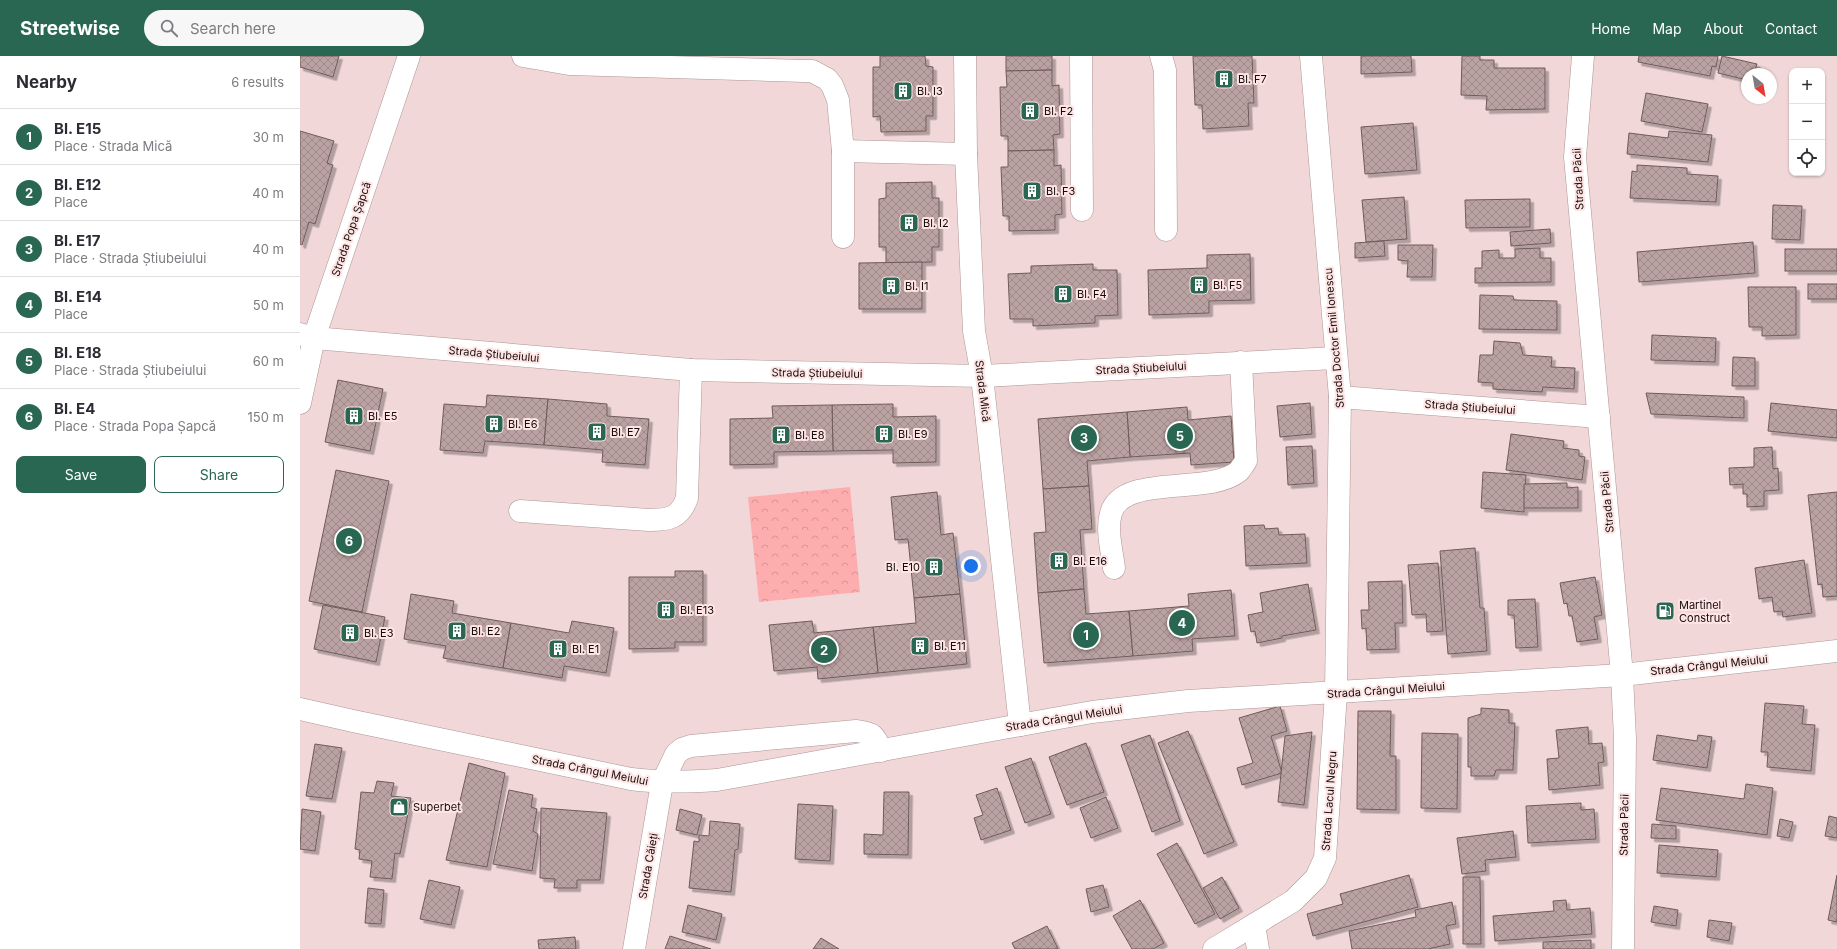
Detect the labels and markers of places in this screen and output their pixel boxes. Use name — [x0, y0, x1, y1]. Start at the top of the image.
building icon: Bl. F7 — [1213, 68, 1235, 90]
place label: Bl. F7 — [1238, 72, 1267, 86]
building icon: Bl. I3 — [892, 80, 914, 102]
place label: Bl. I3 — [917, 84, 943, 98]
building icon: Bl. F2 — [1019, 100, 1041, 122]
place label: Bl. F2 — [1044, 104, 1073, 118]
building icon: Bl. F3 — [1021, 180, 1043, 202]
place label: Bl. F3 — [1046, 184, 1076, 198]
building icon: Bl. I2 — [898, 212, 920, 234]
place label: Bl. I2 — [923, 216, 949, 230]
building icon: Bl. F5 — [1188, 274, 1210, 296]
building icon: Bl. I1 — [880, 275, 902, 297]
place label: Bl. F5 — [1213, 278, 1243, 292]
place label: Bl. I1 — [905, 279, 929, 293]
building icon: Bl. F4 — [1052, 283, 1074, 305]
place label: Bl. F4 — [1077, 287, 1107, 301]
building icon: Bl. E5 — [343, 405, 365, 427]
place label: Bl. E5 — [368, 409, 398, 423]
building icon: Bl. E6 — [483, 413, 505, 435]
place label: Bl. E6 — [508, 417, 538, 431]
building icon: Bl. E7 — [586, 421, 608, 443]
pin: 5 — [1167, 421, 1193, 451]
building icon: Bl. E9 — [873, 423, 895, 445]
pin: 3 — [1071, 423, 1097, 453]
building icon: Bl. E8 — [770, 424, 792, 446]
place label: Bl. E7 — [611, 425, 640, 439]
place label: Bl. E9 — [898, 427, 928, 441]
place label: Bl. E8 — [795, 428, 825, 442]
pin: 6 — [336, 526, 362, 556]
building icon: Bl. E16 — [1048, 550, 1070, 572]
place label: Bl. E16 — [1073, 554, 1107, 568]
building icon: Bl. E10 — [923, 556, 945, 578]
place label: Bl. E10 — [886, 560, 920, 574]
place label: Martinel Construct — [1679, 598, 1730, 625]
building icon: Bl. E13 — [655, 599, 677, 621]
fuel station icon: Martinel Construct — [1654, 600, 1676, 622]
place label: Bl. E13 — [680, 603, 714, 617]
pin: 4 — [1169, 608, 1195, 638]
building icon: Bl. E2 — [446, 620, 468, 642]
pin: 1 — [1073, 620, 1099, 650]
building icon: Bl. E3 — [339, 622, 361, 644]
place label: Bl. E2 — [471, 624, 500, 638]
place label: Bl. E3 — [364, 626, 394, 640]
pin: 2 — [811, 635, 837, 665]
building icon: Bl. E11 — [909, 635, 931, 657]
building icon: Bl. E1 — [547, 638, 569, 660]
place label: Bl. E11 — [934, 639, 966, 653]
place label: Bl. E1 — [572, 642, 599, 656]
shop icon: Superbet — [388, 796, 410, 818]
place label: Superbet — [413, 800, 461, 814]

